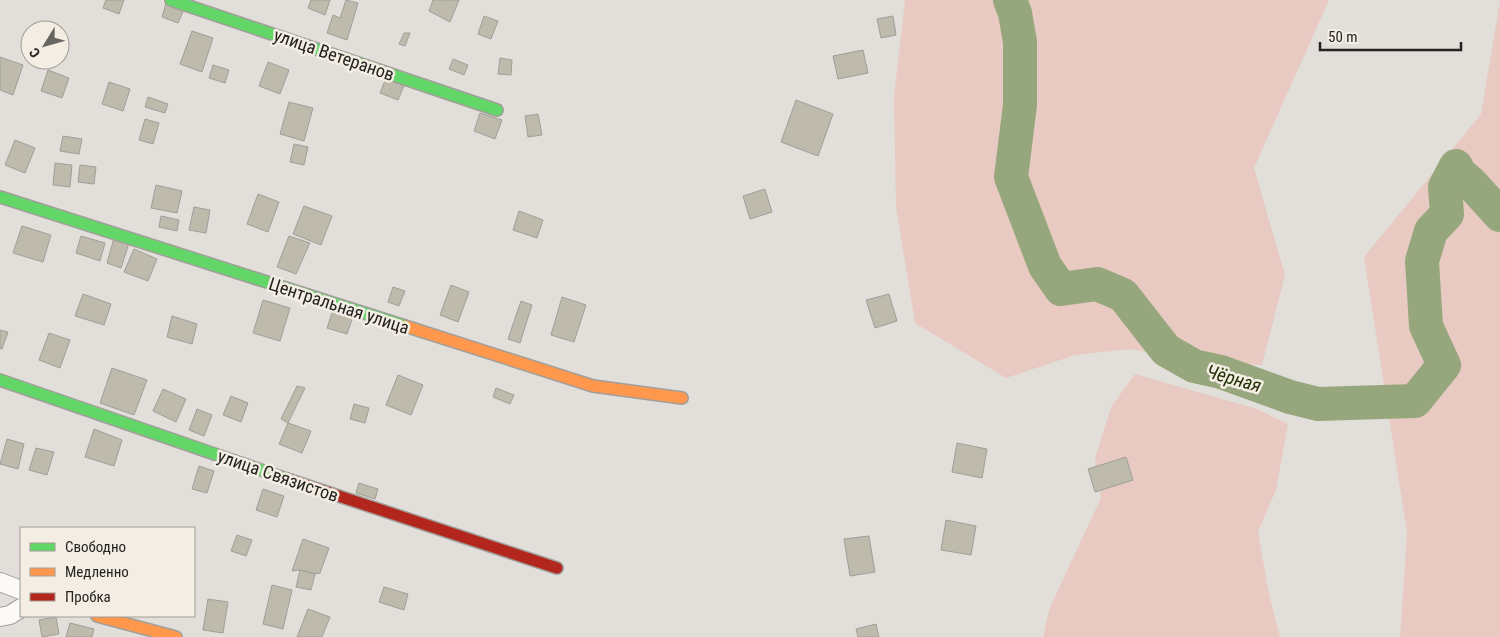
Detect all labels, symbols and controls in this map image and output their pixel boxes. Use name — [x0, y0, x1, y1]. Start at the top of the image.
north arrow — [20, 20, 70, 70]
scale bar — [1320, 20, 1461, 52]
street label: улица Ветеранов — [271, 24, 397, 85]
text: 50 m — [1328, 28, 1358, 46]
text: С — [26, 45, 43, 61]
street label: Центральная улица — [266, 273, 412, 338]
water label: Чёрная — [1204, 360, 1264, 397]
street label: улица Связистов — [215, 445, 341, 506]
legend — [20, 527, 195, 617]
text: Свободно — [65, 538, 126, 556]
text: Медленно — [65, 563, 129, 581]
text: Пробка — [65, 588, 111, 606]

